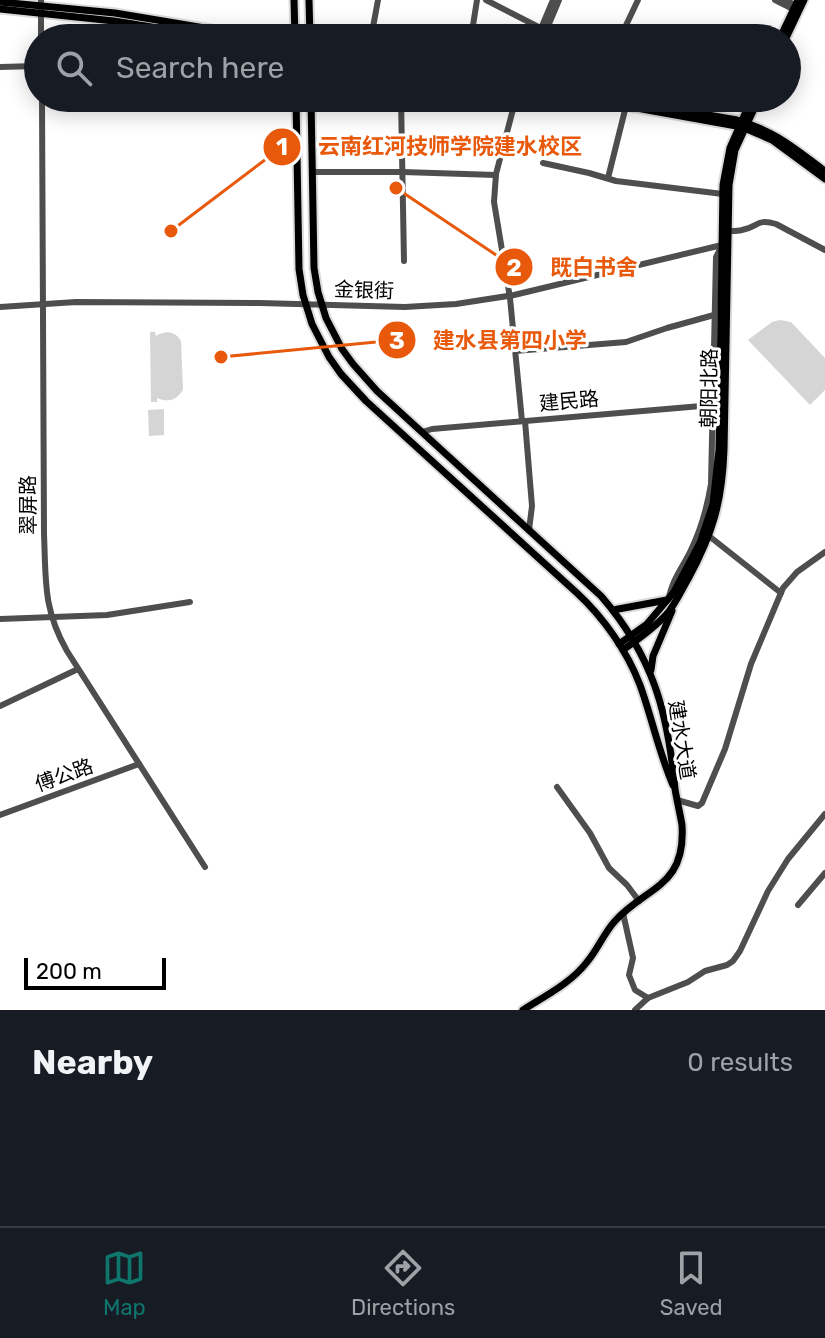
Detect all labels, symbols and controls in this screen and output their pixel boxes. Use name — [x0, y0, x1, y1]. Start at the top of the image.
search box — [24, 24, 801, 112]
icon: search — [52, 46, 96, 90]
text: Search here — [116, 50, 284, 86]
callout: 云南红河技师学院建水校区 — [262, 124, 598, 170]
text: 1 — [276, 133, 288, 161]
text: 云南红河技师学院建水校区 — [318, 133, 582, 160]
callout: 既白书舍 — [494, 244, 654, 290]
text: 2 — [506, 254, 522, 282]
text: 既白书舍 — [550, 254, 638, 281]
street label: 金银街 — [334, 277, 394, 303]
callout: 建水县第四小学 — [377, 317, 603, 363]
text: 3 — [389, 327, 405, 355]
text: 建水县第四小学 — [433, 327, 587, 354]
street label: 朝阳北路 — [696, 348, 722, 428]
street label: 建民路 — [538, 386, 600, 416]
street label: 翠屏路 — [16, 475, 40, 535]
street label: 建水大道 — [664, 699, 700, 781]
street label: 傅公路 — [32, 753, 96, 797]
scale bar — [24, 954, 166, 990]
text: 200 m — [36, 958, 102, 985]
text: Nearby — [32, 1042, 153, 1083]
text: 0 results — [687, 1047, 793, 1078]
tab: Map — [102, 1246, 146, 1321]
tab: Directions — [351, 1246, 455, 1321]
tab: Saved — [660, 1246, 723, 1321]

